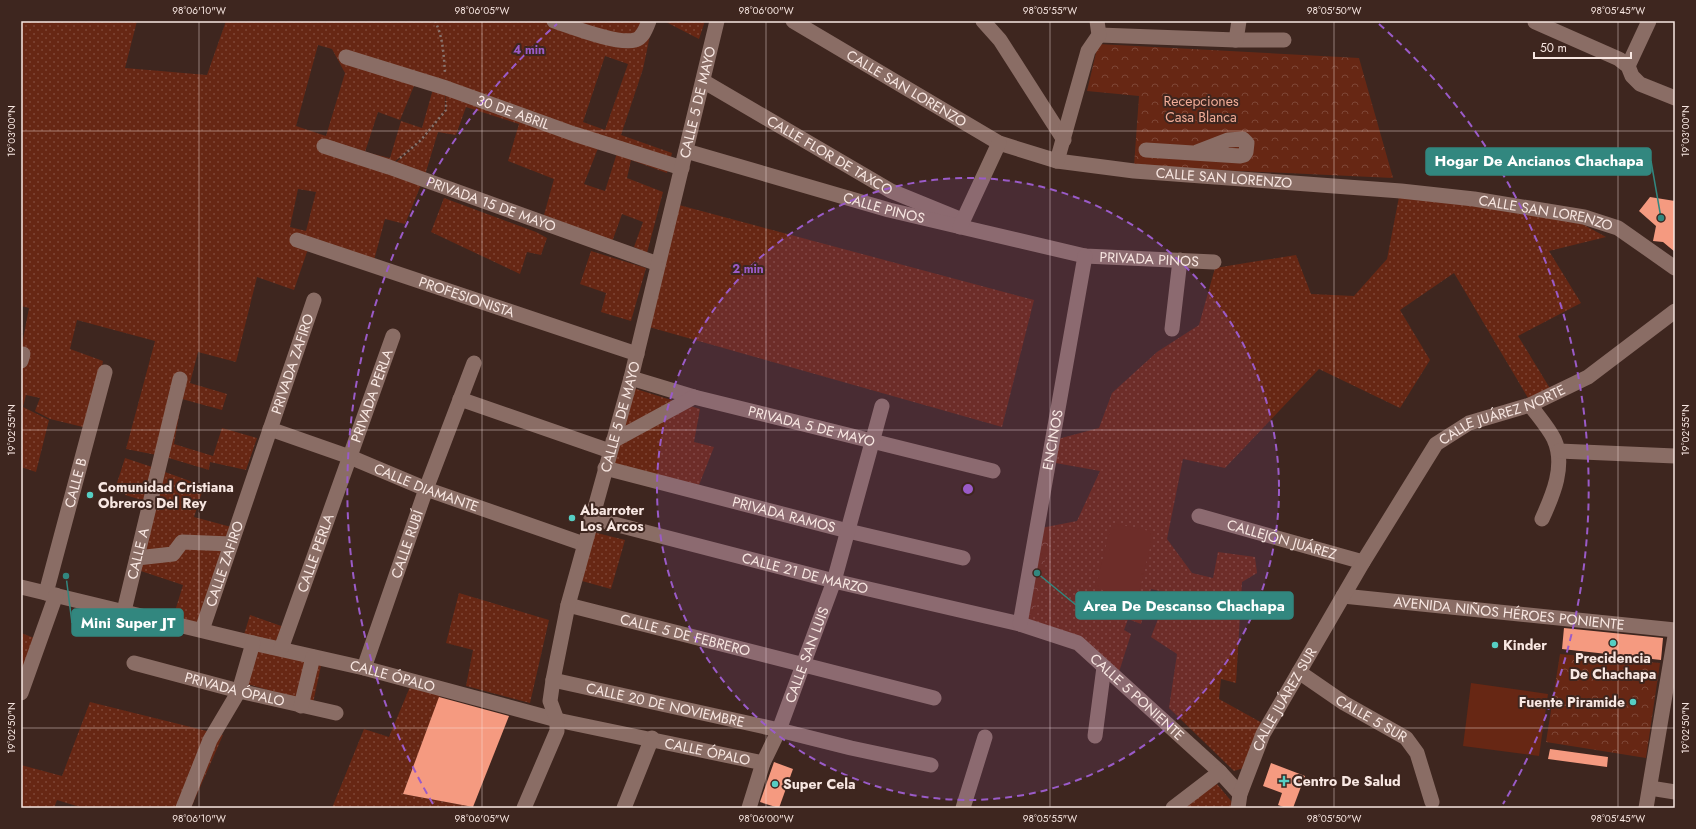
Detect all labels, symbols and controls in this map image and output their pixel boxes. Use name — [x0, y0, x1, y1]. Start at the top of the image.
text: 98°06'10"W — [172, 3, 226, 18]
text: 98°06'05"W — [455, 3, 509, 18]
text: 98°06'00"W — [738, 3, 794, 18]
text: 98°05'55"W — [1023, 3, 1077, 18]
text: 98°05'50"W — [1307, 3, 1361, 18]
text: 98°05'45"W — [1591, 3, 1645, 18]
scale bar — [1534, 34, 1631, 60]
text: 50 m — [1540, 39, 1567, 57]
text: 4 min — [513, 41, 545, 59]
street label: CALLE 5 DE MAYO — [674, 44, 721, 160]
street label: CALLE SAN LORENZO — [843, 45, 970, 132]
street label: 30 DE ABRIL — [474, 90, 553, 135]
park label: Recepciones Casa Blanca — [1163, 91, 1239, 127]
text: 19°03'00"N — [4, 105, 19, 157]
text: 19°03'00"N — [1678, 105, 1693, 157]
street label: CALLE FLOR DE TAXCO — [763, 111, 897, 200]
callout: Hogar De Ancianos Chachapa — [1426, 148, 1651, 175]
text: Hogar De Ancianos Chachapa — [1434, 150, 1644, 172]
street label: CALLE SAN LORENZO — [1155, 163, 1293, 193]
street label: PRIVADA 15 DE MAYO — [424, 171, 559, 236]
street label: CALLE PINOS — [841, 187, 927, 228]
street label: CALLE SAN LORENZO — [1477, 190, 1615, 236]
street label: PRIVADA PINOS — [1099, 247, 1200, 271]
text: 2 min — [732, 260, 764, 278]
street label: PROFESIONISTA — [416, 272, 518, 322]
street label: PRIVADA ZAFIRO — [266, 311, 319, 417]
street label: PRIVADA PERLA — [346, 346, 398, 445]
street label: CALLE 5 DE MAYO — [595, 359, 645, 475]
street label: CALLE JUÁREZ NORTE — [1435, 379, 1569, 450]
street label: PRIVADA 5 DE MAYO — [746, 401, 877, 451]
text: 19°02'55"N — [4, 404, 19, 456]
text: 19°02'55"N — [1678, 404, 1693, 456]
street label: ENCINOS — [1037, 408, 1068, 472]
street label: CALLE B — [59, 455, 92, 510]
street label: CALLE DIAMANTE — [371, 458, 482, 517]
place label: Comunidad Cristiana Obreros Del Rey — [98, 477, 234, 513]
centre of rings — [961, 482, 975, 496]
marker: Comunidad Cristiana Obreros Del Rey — [85, 490, 95, 500]
street label: PRIVADA RAMOS — [730, 491, 838, 537]
place label: Abarroter Los Arcos — [579, 500, 645, 536]
street label: CALLE RUBÍ — [386, 507, 428, 581]
street label: CALLE PERLA — [292, 510, 339, 595]
marker: Abarroter Los Arcos — [567, 513, 577, 523]
street label: CALLEJÓN JUÁREZ — [1225, 514, 1339, 564]
street label: CALLE ZAFIRO — [201, 518, 248, 609]
street label: CALLE A — [122, 525, 154, 581]
street label: CALLE 21 DE MARZO — [740, 548, 870, 599]
street label: AVENIDA NIÑOS HÉROES PONIENTE — [1393, 591, 1625, 635]
callout: Area De Descanso Chachapa — [1076, 592, 1293, 619]
text: Area De Descanso Chachapa — [1082, 595, 1285, 617]
street label: CALLE SAN LUIS — [780, 603, 834, 706]
callout: Mini Super JT — [72, 609, 183, 636]
street label: CALLE 5 DE FEBRERO — [618, 609, 753, 661]
text: Mini Super JT — [81, 612, 176, 634]
place label: Kinder — [1503, 635, 1547, 655]
marker: Precidencia De Chachapa — [1608, 638, 1618, 648]
marker: Kinder — [1490, 640, 1500, 650]
street label: CALLE JUÁREZ SUR — [1247, 643, 1321, 754]
place label: Precidencia De Chachapa — [1570, 648, 1656, 684]
street label: CALLE 5 PONIENTE — [1086, 649, 1189, 745]
street label: CALLE ÓPALO — [348, 655, 437, 697]
street label: PRIVADA ÓPALO — [182, 667, 287, 711]
street label: CALLE 20 DE NOVIEMBRE — [584, 678, 746, 732]
street label: CALLE 5 SUR — [1331, 690, 1411, 747]
place label: Fuente Piramide — [1519, 692, 1625, 712]
marker: Fuente Piramide — [1628, 697, 1638, 707]
text: 19°02'50"N — [4, 702, 19, 754]
text: 19°02'50"N — [1678, 702, 1693, 754]
street label: CALLE ÓPALO — [663, 733, 752, 770]
place label: Centro De Salud — [1293, 771, 1401, 791]
place label: Super Cela — [783, 774, 856, 794]
marker: Centro De Salud — [1278, 775, 1290, 787]
marker: Super Cela — [770, 779, 780, 789]
text: 98°06'10"W — [172, 811, 226, 826]
text: 98°06'05"W — [455, 811, 509, 826]
text: 98°06'00"W — [738, 811, 794, 826]
text: 98°05'55"W — [1023, 811, 1077, 826]
text: 98°05'50"W — [1307, 811, 1361, 826]
text: 98°05'45"W — [1591, 811, 1645, 826]

